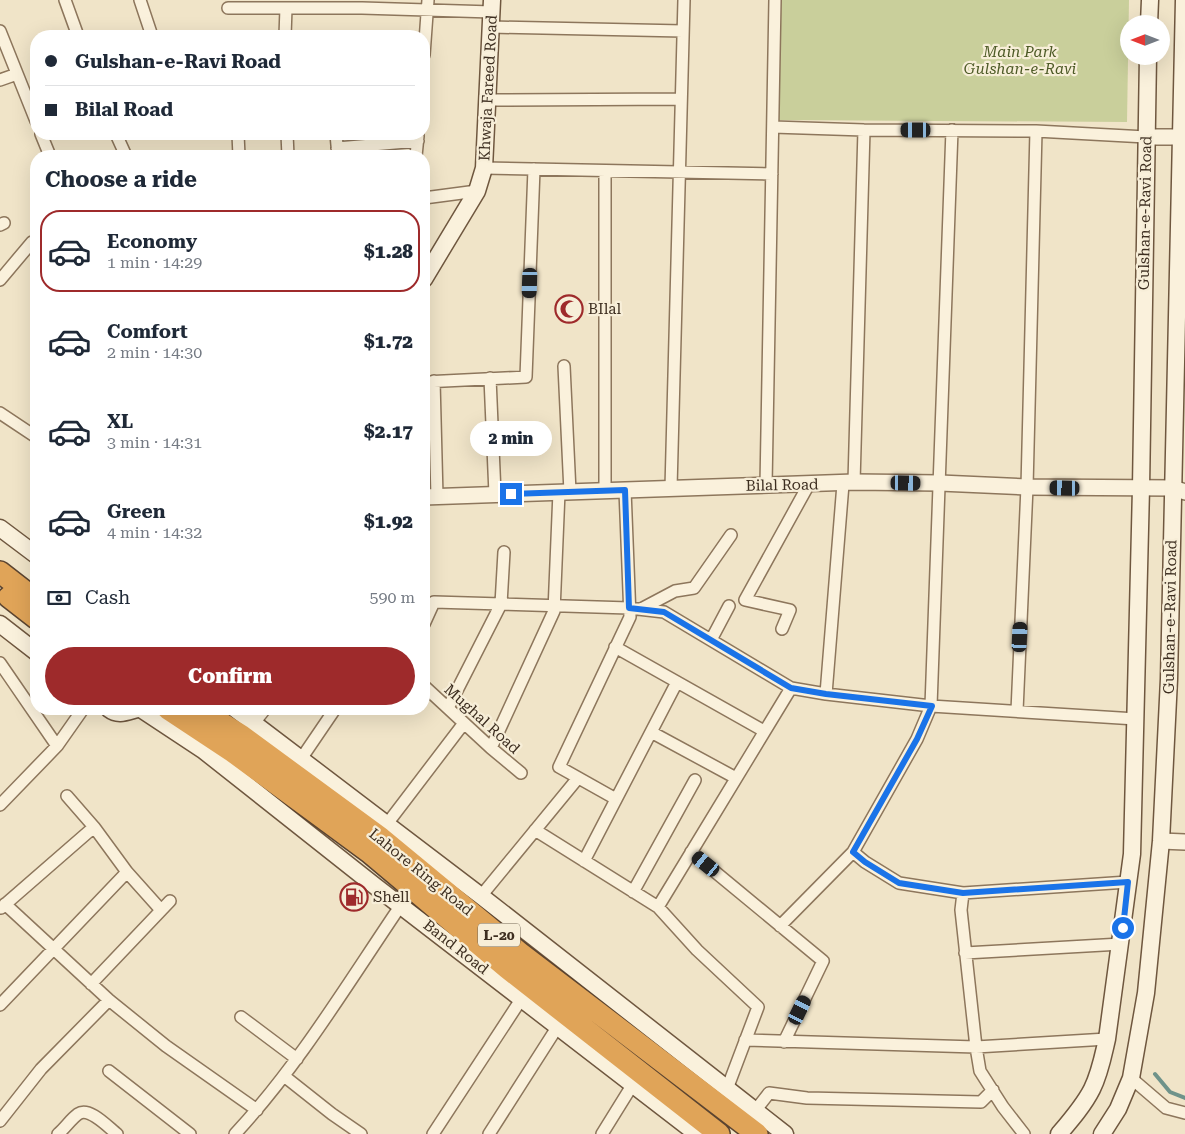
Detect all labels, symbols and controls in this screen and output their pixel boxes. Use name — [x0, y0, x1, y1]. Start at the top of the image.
street label: Khwaja Fareed Road — [475, 14, 501, 162]
north arrow — [1120, 15, 1170, 65]
map controls — [1120, 15, 1170, 65]
park label: Main Park Gulshan-e-Ravi — [964, 43, 1077, 78]
text: Gulshan-e-Ravi Road — [75, 50, 281, 73]
text: Bilal Road — [75, 98, 173, 121]
car — [901, 123, 931, 138]
street label: Gulshan-e-Ravi Road — [1135, 135, 1155, 290]
text: Choose a ride — [45, 167, 197, 192]
icon: car — [47, 229, 92, 274]
text: Economy — [107, 230, 197, 253]
text: $1.28 — [364, 240, 413, 263]
text: 1 min · 14:29 — [107, 253, 202, 272]
car — [521, 268, 538, 298]
mosque icon: BIlal — [554, 294, 584, 324]
place label: BIlal — [588, 300, 621, 318]
icon: car — [47, 319, 92, 364]
text: Comfort — [107, 320, 188, 343]
text: $1.72 — [364, 330, 413, 353]
text: 2 min · 14:30 — [107, 343, 202, 362]
icon: car — [47, 409, 92, 454]
text: XL — [107, 410, 133, 433]
text: $2.17 — [364, 420, 413, 443]
callout: 2 min — [470, 422, 552, 456]
text: 2 min — [489, 429, 533, 448]
text: 3 min · 14:31 — [107, 433, 202, 452]
street label: Bilal Road — [745, 475, 819, 495]
car — [890, 475, 921, 491]
car — [1049, 480, 1080, 496]
route end — [500, 483, 522, 505]
icon: car — [47, 499, 92, 544]
text: Green — [107, 500, 165, 523]
text: $1.92 — [364, 510, 413, 533]
text: 4 min · 14:32 — [107, 523, 202, 542]
street label: Gulshan-e-Ravi Road — [1160, 539, 1180, 694]
icon: cash — [45, 584, 73, 612]
text: Cash — [85, 586, 130, 609]
text: 590 m — [369, 588, 415, 607]
car — [1011, 622, 1028, 652]
button: Confirm — [45, 647, 415, 705]
street label: Mughal Road — [441, 680, 524, 758]
street label: Lahore Ring Road — [365, 825, 477, 920]
car — [689, 849, 722, 879]
fuel station icon: Shell — [339, 882, 369, 912]
place label: Shell — [373, 888, 410, 906]
street label: Band Road — [420, 916, 493, 978]
route start — [1112, 917, 1134, 939]
road number: L-20 — [478, 924, 520, 946]
car — [786, 993, 813, 1027]

